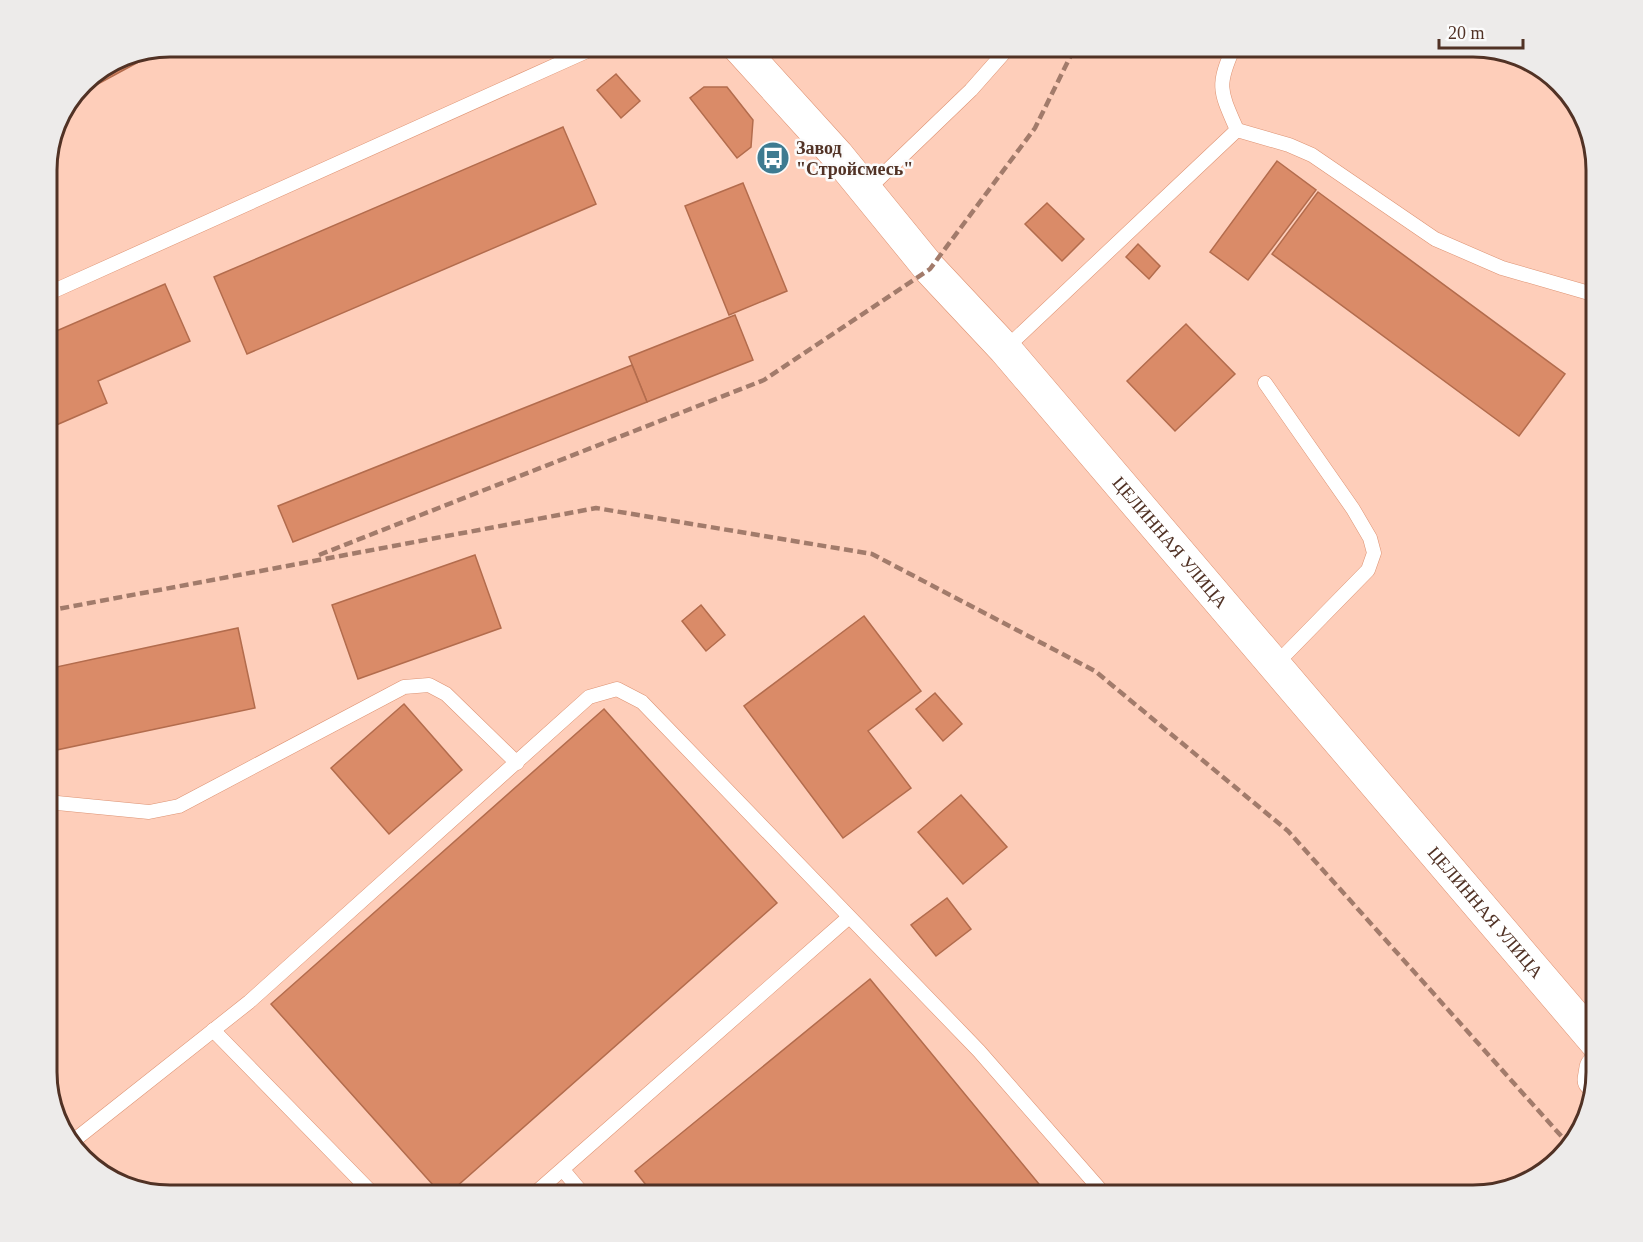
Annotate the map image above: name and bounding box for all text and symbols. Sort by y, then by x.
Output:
scale bar [1439,12,1523,50]
text: 20 m [1448,23,1485,43]
place label: Завод "Стройсмесь" [796,138,913,179]
bus stop icon: Завод "Стройсмесь" [755,140,791,176]
street label: ЦЕЛИННАЯ УЛИЦА [1108,473,1232,612]
street label: ЦЕЛИННАЯ УЛИЦА [1424,843,1547,982]

